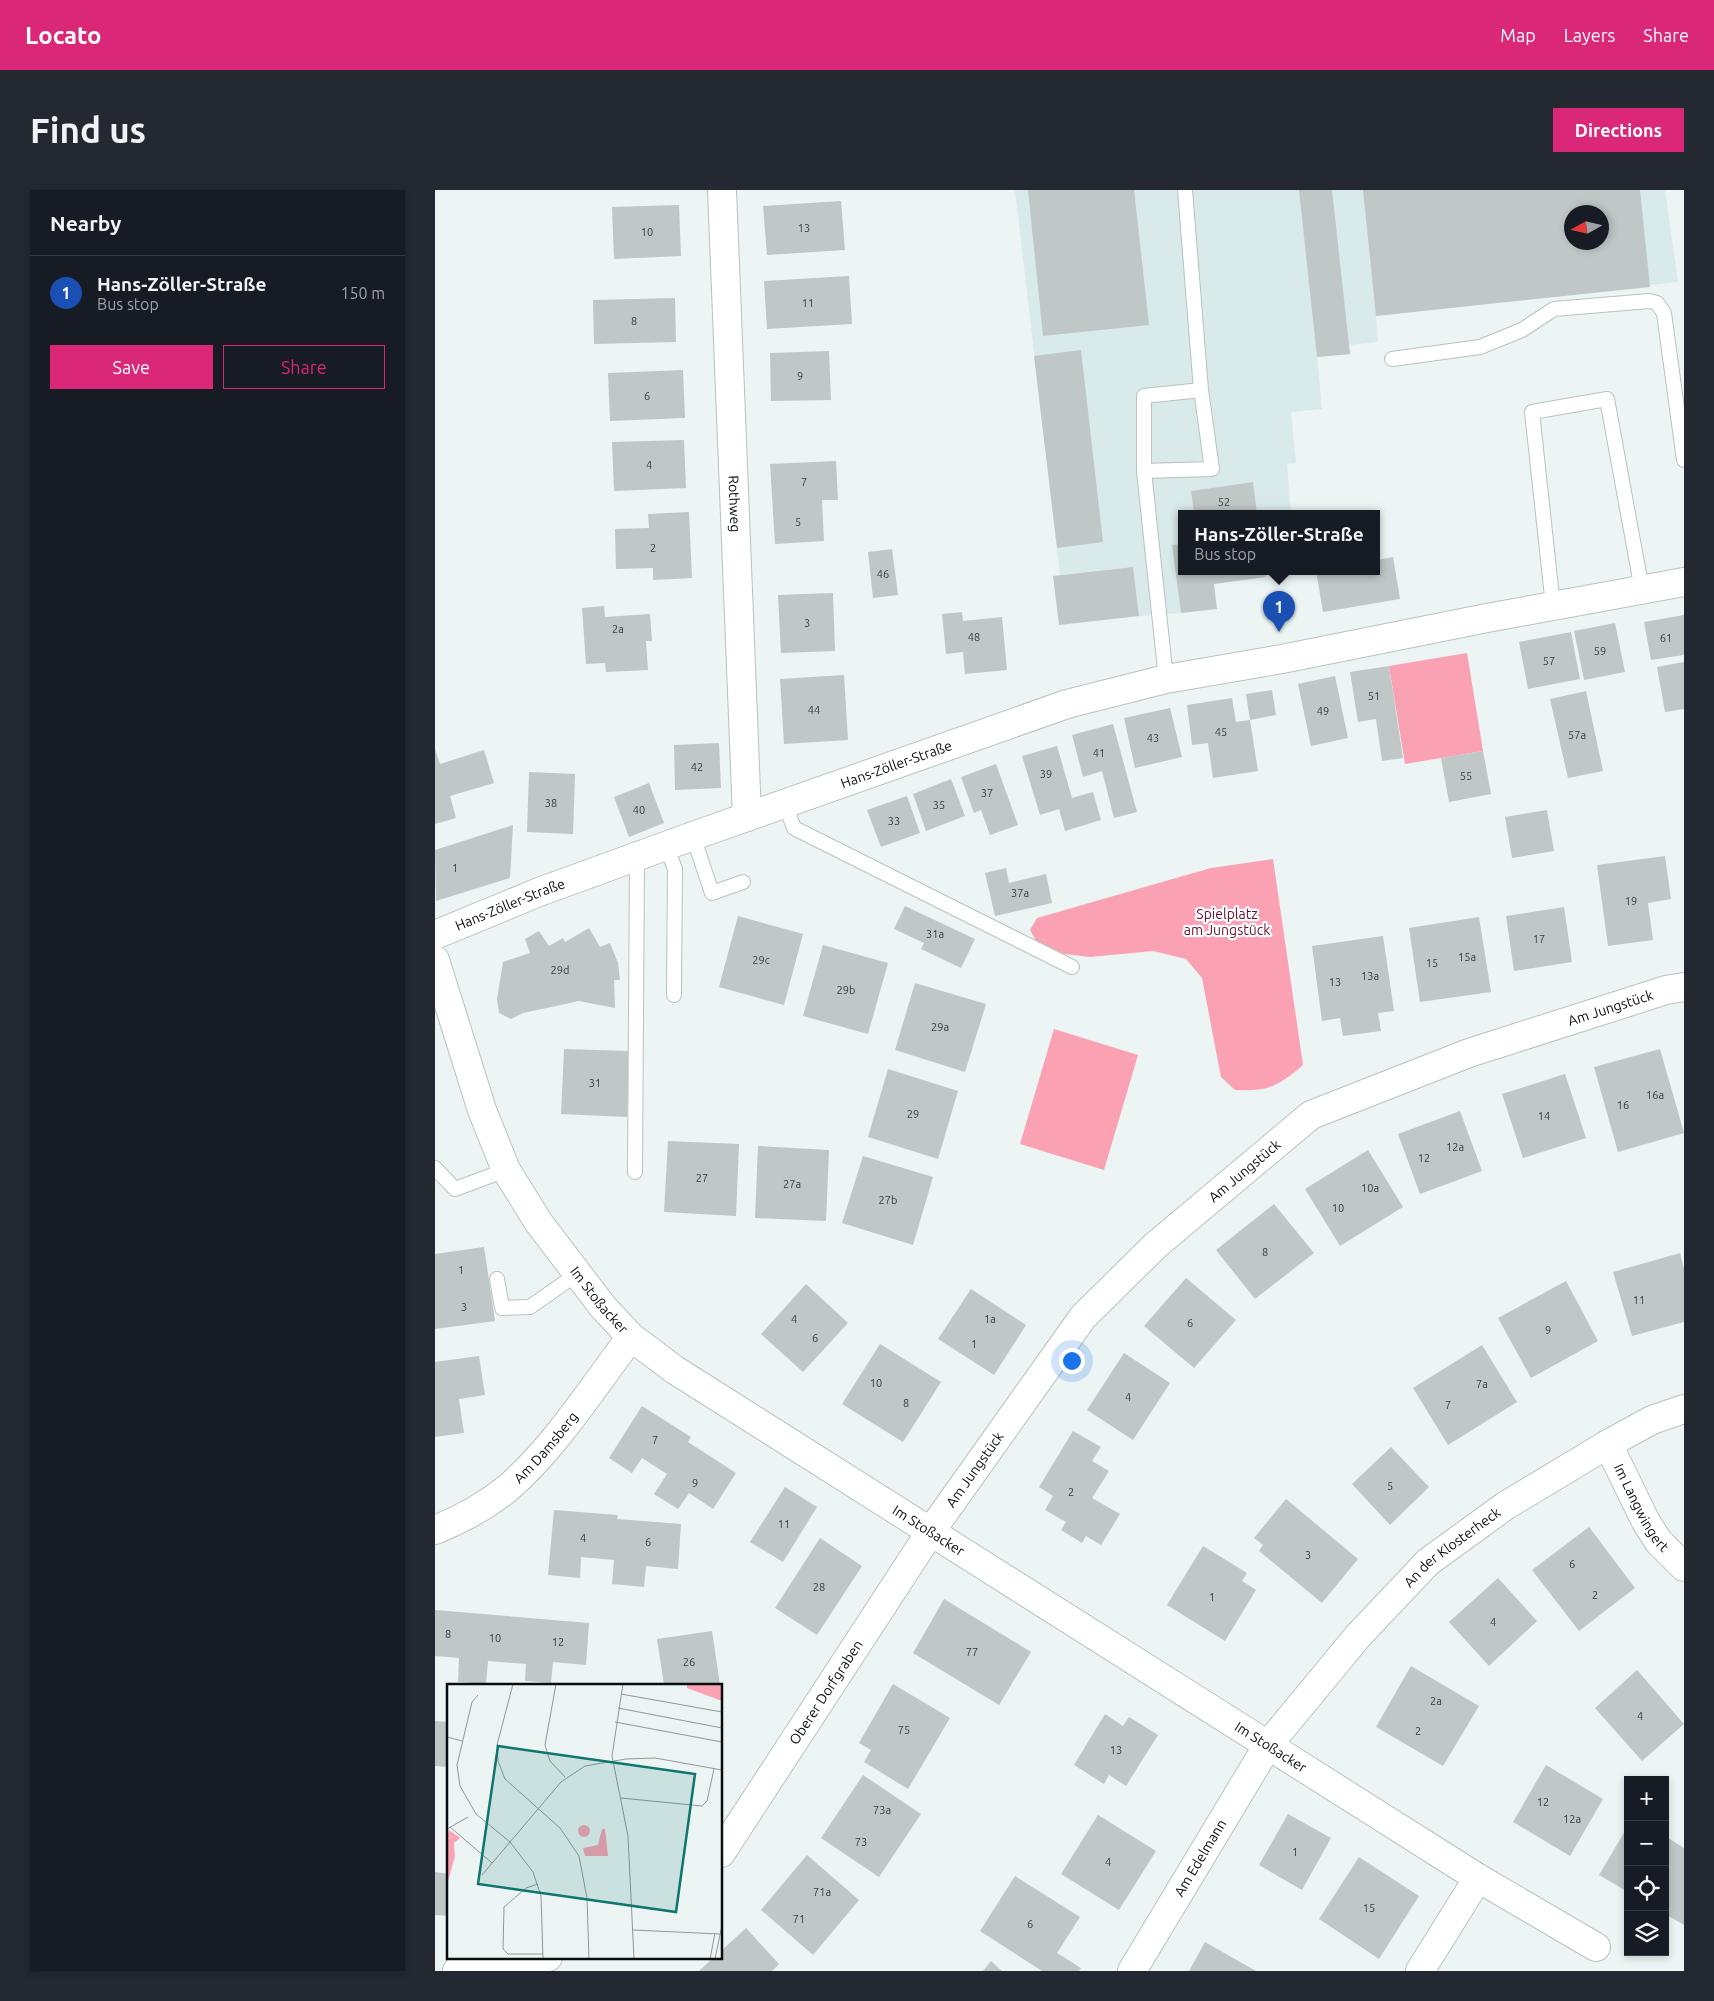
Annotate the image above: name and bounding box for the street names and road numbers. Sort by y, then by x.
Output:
street label: Rothweg [725,475,744,533]
street label: Hans-Zöller-Straße [839,737,954,791]
street label: Hans-Zöller-Straße [453,875,567,934]
street label: Am Jungstück [1566,987,1655,1029]
street label: Am Jungstück [1205,1136,1284,1205]
street label: Im Stoßacker [567,1263,632,1337]
street label: Am Damsberg [511,1409,581,1486]
street label: Am Jungstück [943,1429,1007,1510]
street label: Im Langwingert [1611,1461,1672,1555]
street label: Im Stoßacker [890,1502,968,1559]
street label: An der Klosterheck [1401,1504,1504,1590]
street label: Oberer Dorfgraben [786,1637,866,1747]
street label: Im Stoßacker [1232,1718,1310,1776]
street label: Am Edelmann [1171,1816,1229,1899]

